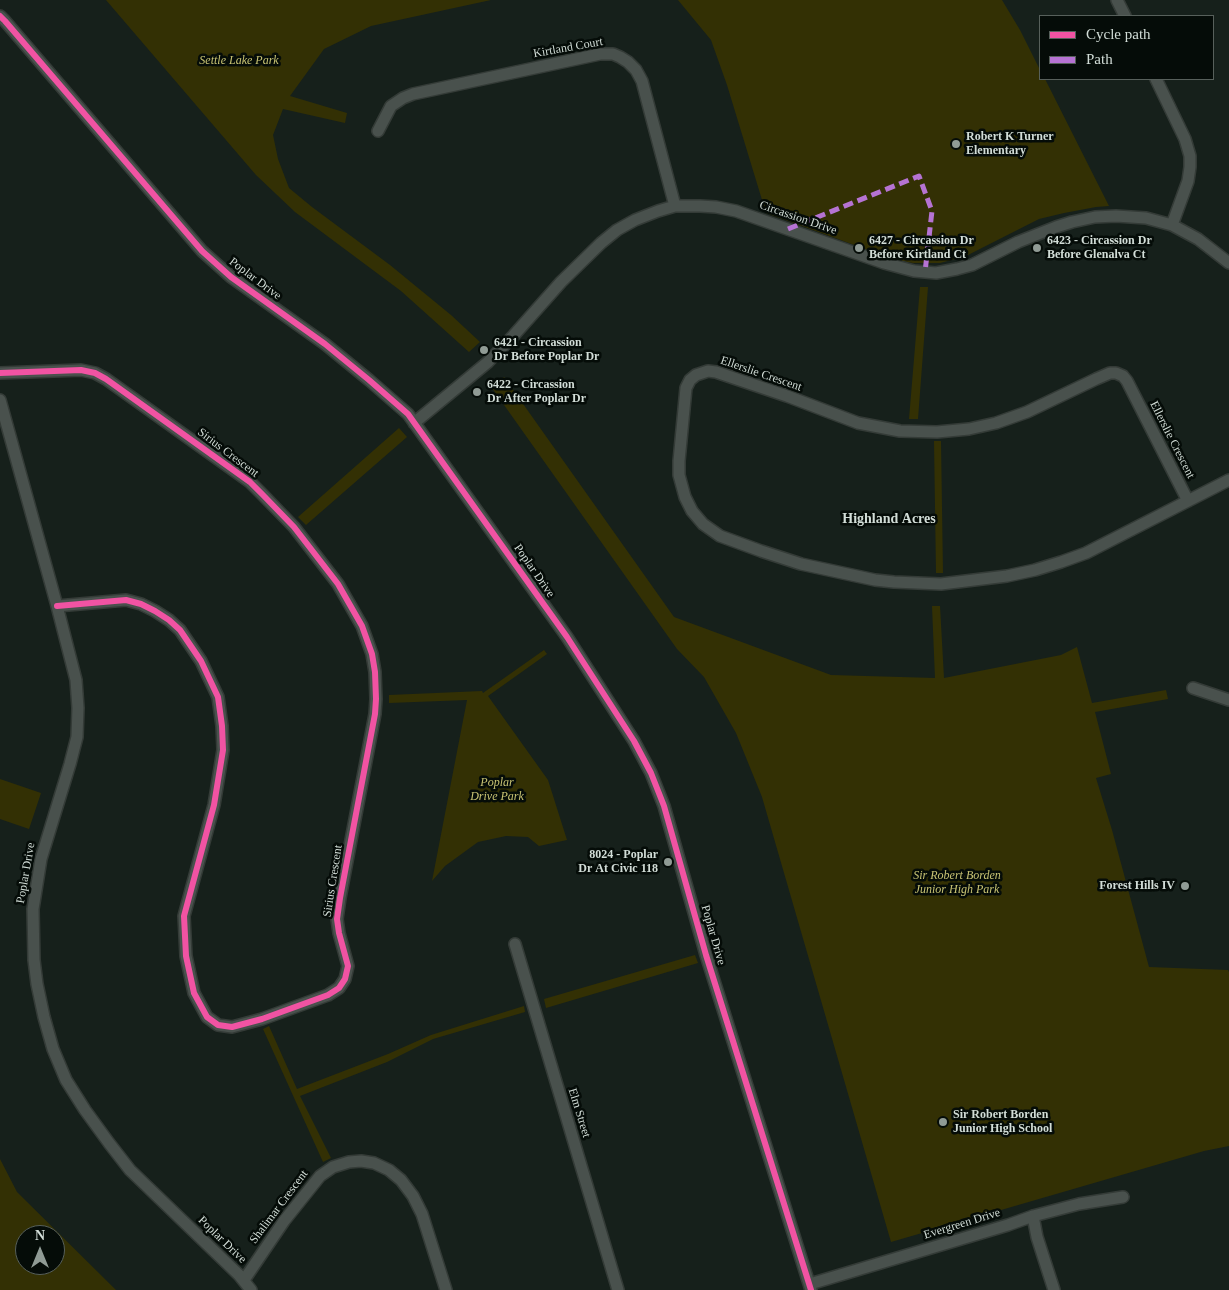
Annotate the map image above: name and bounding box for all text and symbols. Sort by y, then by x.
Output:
legend [1039,15,1214,80]
text: Cycle path [1086,26,1151,42]
street label: Kirtland Court [532,35,604,61]
text: Path [1086,51,1113,67]
park label: Settle Lake Park [199,54,279,68]
place label: Robert K Turner Elementary [966,130,1054,158]
marker: Robert K Turner Elementary [950,138,962,150]
street label: Circassion Drive [757,198,839,238]
place label: 6427 - Circassion Dr Before Kirtland Ct [869,234,974,262]
place label: 6423 - Circassion Dr Before Glenalva Ct [1047,234,1152,262]
marker: 6427 - Circassion Dr Before Kirtland Ct [853,242,865,254]
marker: 6423 - Circassion Dr Before Glenalva Ct [1031,242,1043,254]
street label: Poplar Drive [226,255,284,303]
place label: 6421 - Circassion Dr Before Poplar Dr [494,336,599,364]
marker: 6421 - Circassion Dr Before Poplar Dr [478,344,490,356]
street label: Ellerslie Crescent [718,353,804,395]
place label: 6422 - Circassion Dr After Poplar Dr [487,378,586,406]
marker: 6422 - Circassion Dr After Poplar Dr [471,386,483,398]
street label: Ellerslie Crescent [1146,399,1198,481]
street label: Sirius Crescent [195,425,261,481]
district label: Highland Acres [842,511,936,527]
street label: Poplar Drive [510,542,558,600]
park label: Poplar Drive Park [470,776,524,804]
street label: Poplar Drive [14,841,38,905]
street label: Sirius Crescent [320,844,346,918]
place label: 8024 - Poplar Dr At Civic 118 [578,848,658,876]
marker: 8024 - Poplar Dr At Civic 118 [662,856,674,868]
park label: Sir Robert Borden Junior High Park [913,869,1001,897]
place label: Forest Hills IV [1099,879,1175,893]
marker: Forest Hills IV [1179,880,1191,892]
street label: Poplar Drive [698,903,728,967]
street label: Elm Street [565,1087,593,1139]
place label: Sir Robert Borden Junior High School [953,1108,1052,1136]
marker: Sir Robert Borden Junior High School [937,1116,949,1128]
street label: Shalimar Crescent [247,1167,311,1247]
street label: Evergreen Drive [922,1206,1002,1242]
street label: Poplar Drive [195,1213,249,1267]
north arrow [15,1225,65,1275]
text: N [35,1228,45,1243]

